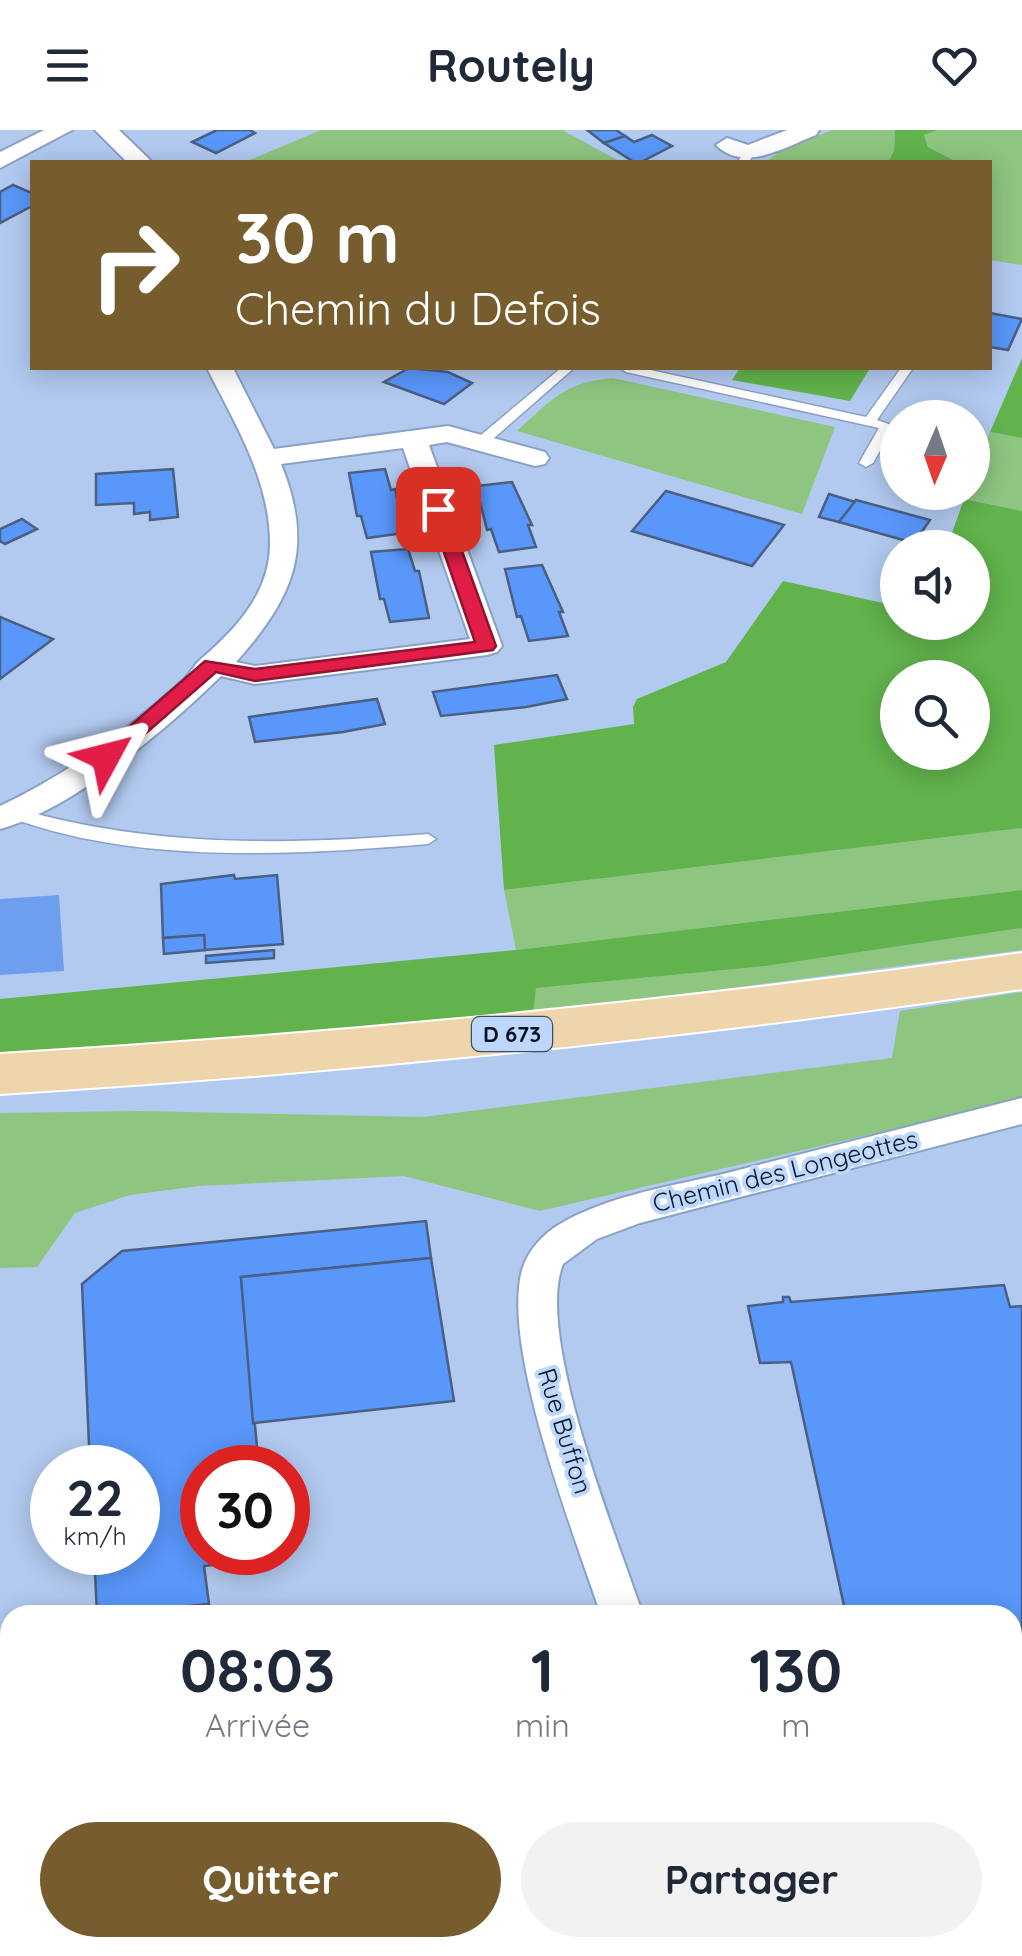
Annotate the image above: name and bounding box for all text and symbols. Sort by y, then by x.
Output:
text: Routely [427,37,595,93]
icon: menu [40,38,95,93]
icon: heart [927,38,982,93]
text: 30 m [235,193,400,281]
icon: right [70,200,200,330]
text: Chemin du Defois [235,280,601,336]
north arrow [880,400,990,510]
map controls [880,400,990,770]
pin [396,467,481,552]
icon: arrive [411,482,466,537]
button: sound [880,530,990,640]
button: search [880,660,990,770]
position arrow [54,705,158,809]
road number: D 673 [472,1017,552,1051]
street label: Chemin des Longeottes [649,1123,920,1218]
street label: Rue Buffon [532,1364,599,1497]
speed limit sign: 30 [180,1445,310,1575]
text: 22 [67,1466,123,1529]
text: km/h [63,1520,127,1551]
text: 08:03 [180,1632,335,1707]
text: 1 [531,1632,554,1707]
text: 130 [750,1632,842,1707]
text: Arrivée [205,1705,310,1745]
text: min [515,1705,570,1745]
text: m [781,1705,810,1745]
button: Quitter [40,1822,501,1937]
button: Partager [521,1822,982,1937]

